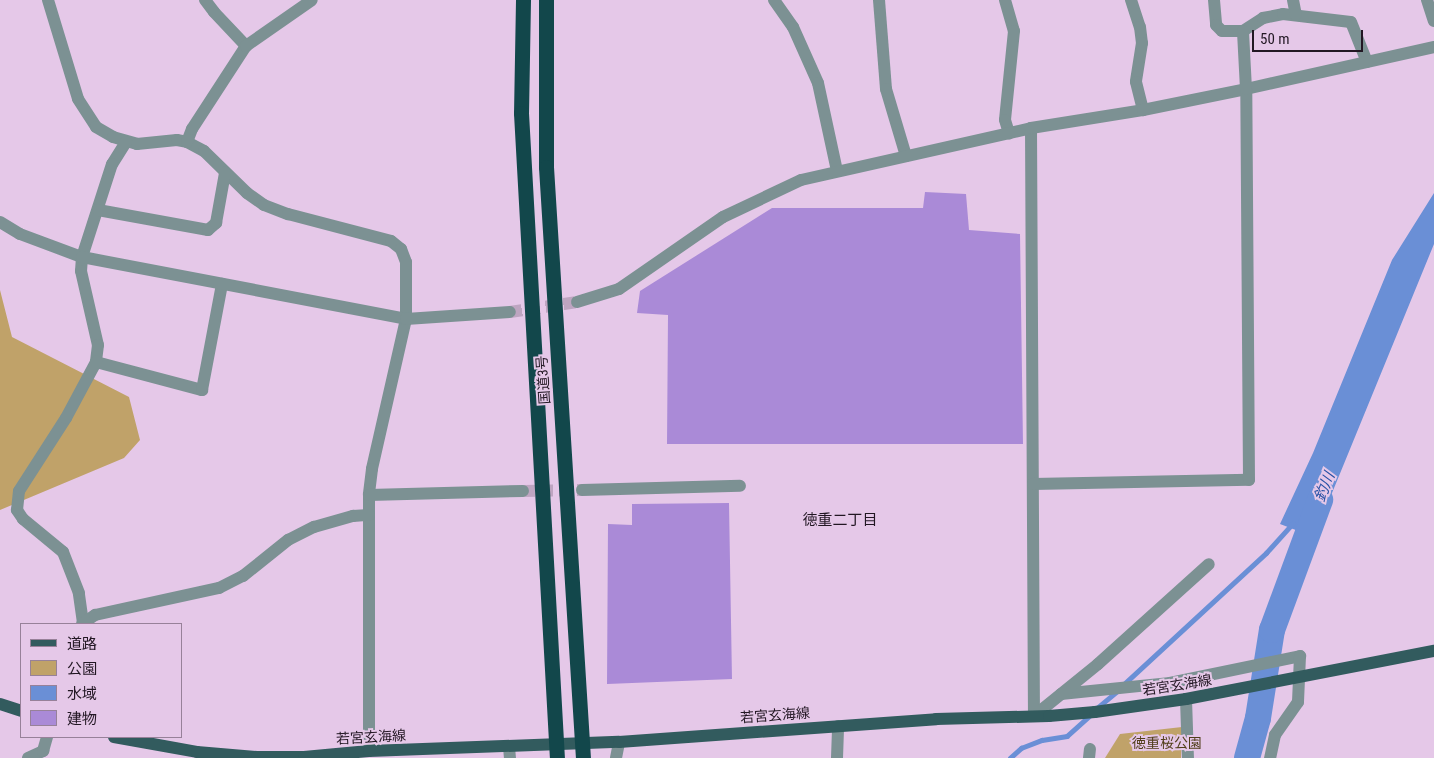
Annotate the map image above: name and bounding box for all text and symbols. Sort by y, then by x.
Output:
scale bar [1254,20,1365,52]
text: 50 m [1260,30,1290,48]
street label: 国道3号 [533,355,553,405]
water label: 釣川 [1311,470,1339,504]
district label: 徳重二丁目 [803,512,877,530]
legend [20,623,182,738]
text: 道路 [67,635,97,653]
text: 公園 [67,660,97,678]
street label: 若宮玄海線 [1141,671,1213,699]
text: 水域 [67,685,97,703]
street label: 若宮玄海線 [739,704,811,726]
text: 建物 [67,710,97,728]
street label: 若宮玄海線 [336,727,406,747]
park label: 徳重桜公園 [1132,735,1202,751]

